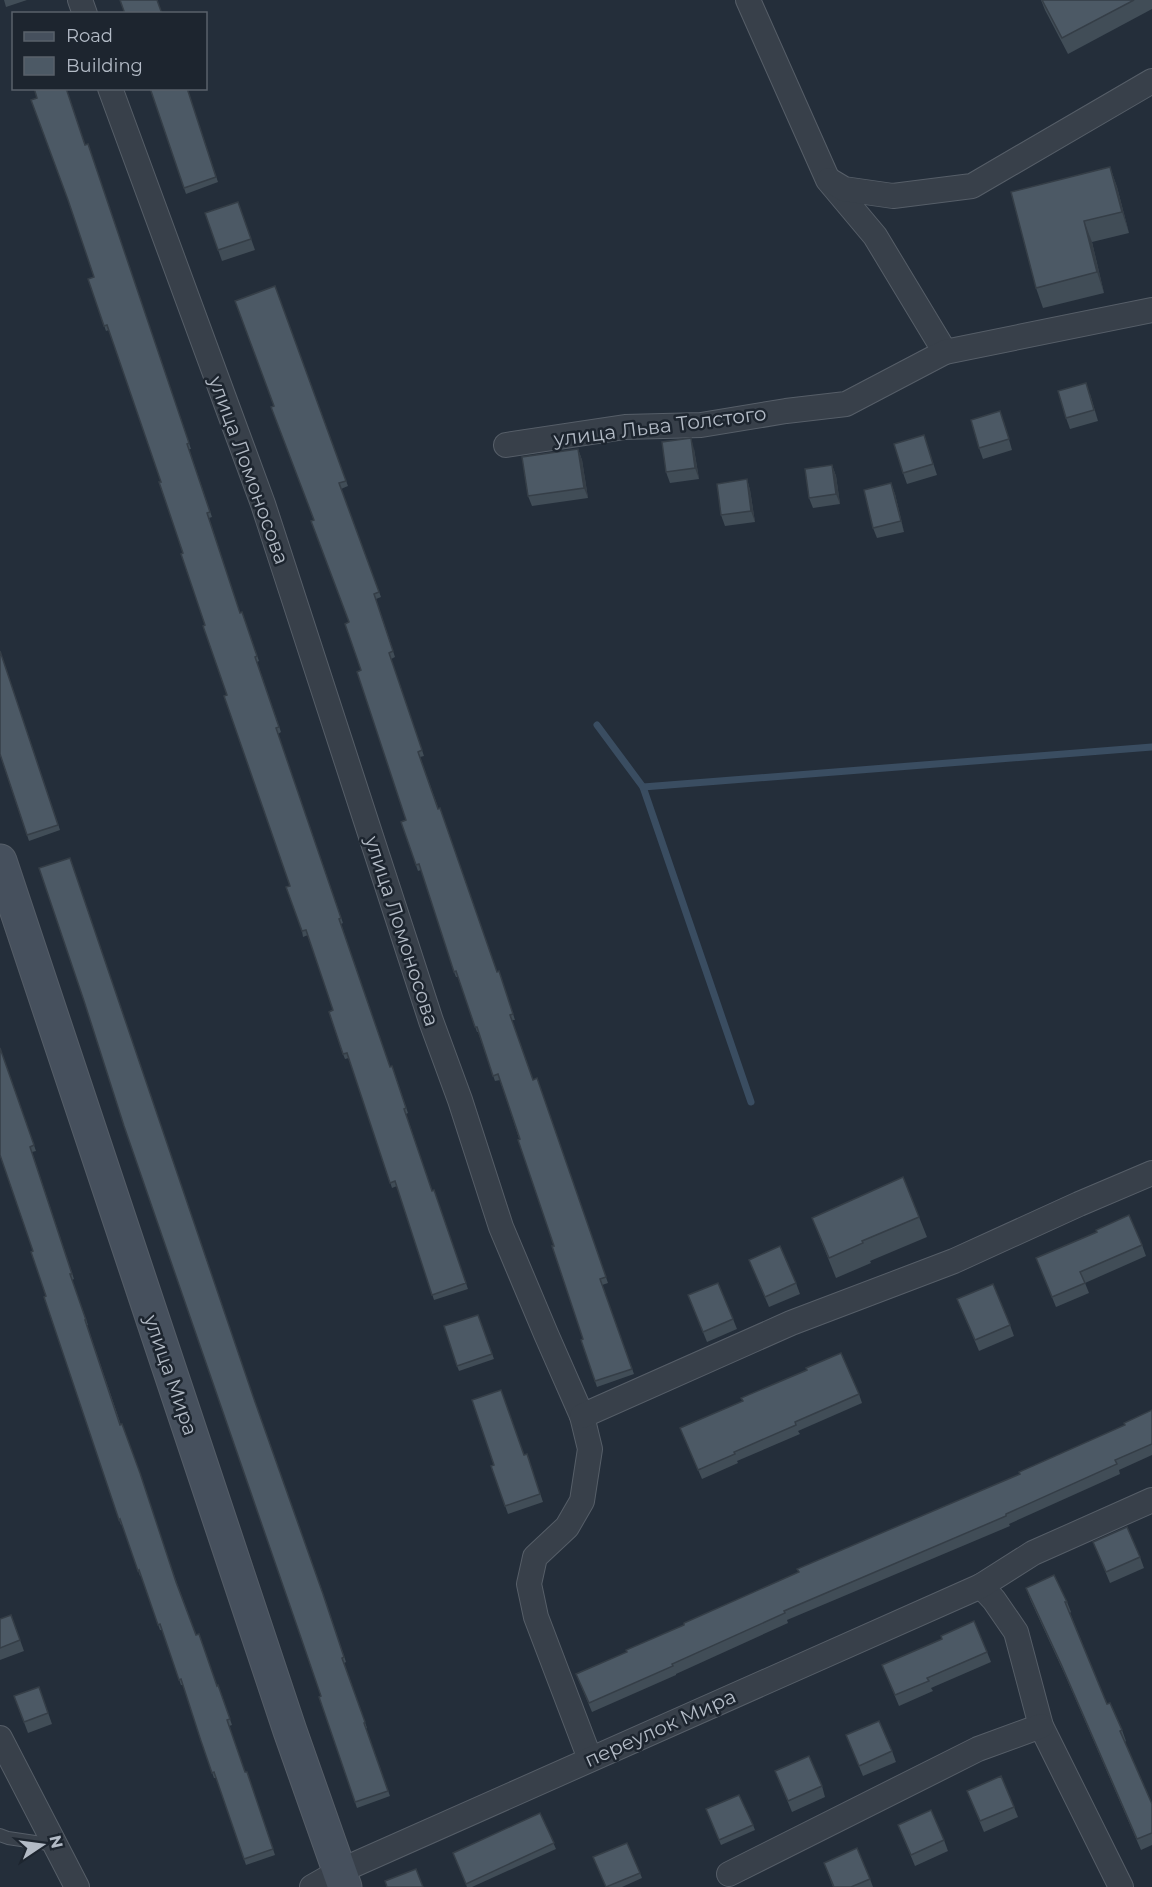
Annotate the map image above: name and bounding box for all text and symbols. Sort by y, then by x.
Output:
legend [12,12,207,90]
text: Road [66,25,113,47]
text: Building [66,55,143,77]
street label: улица Ломоносова [203,372,294,567]
street label: улица Льва Толстого [551,401,768,451]
street label: улица Ломоносова [360,832,444,1029]
street label: улица Мира [139,1311,203,1438]
street label: переулок Мира [581,1684,739,1772]
north arrow [12,1815,72,1875]
text: N [45,1833,67,1850]

